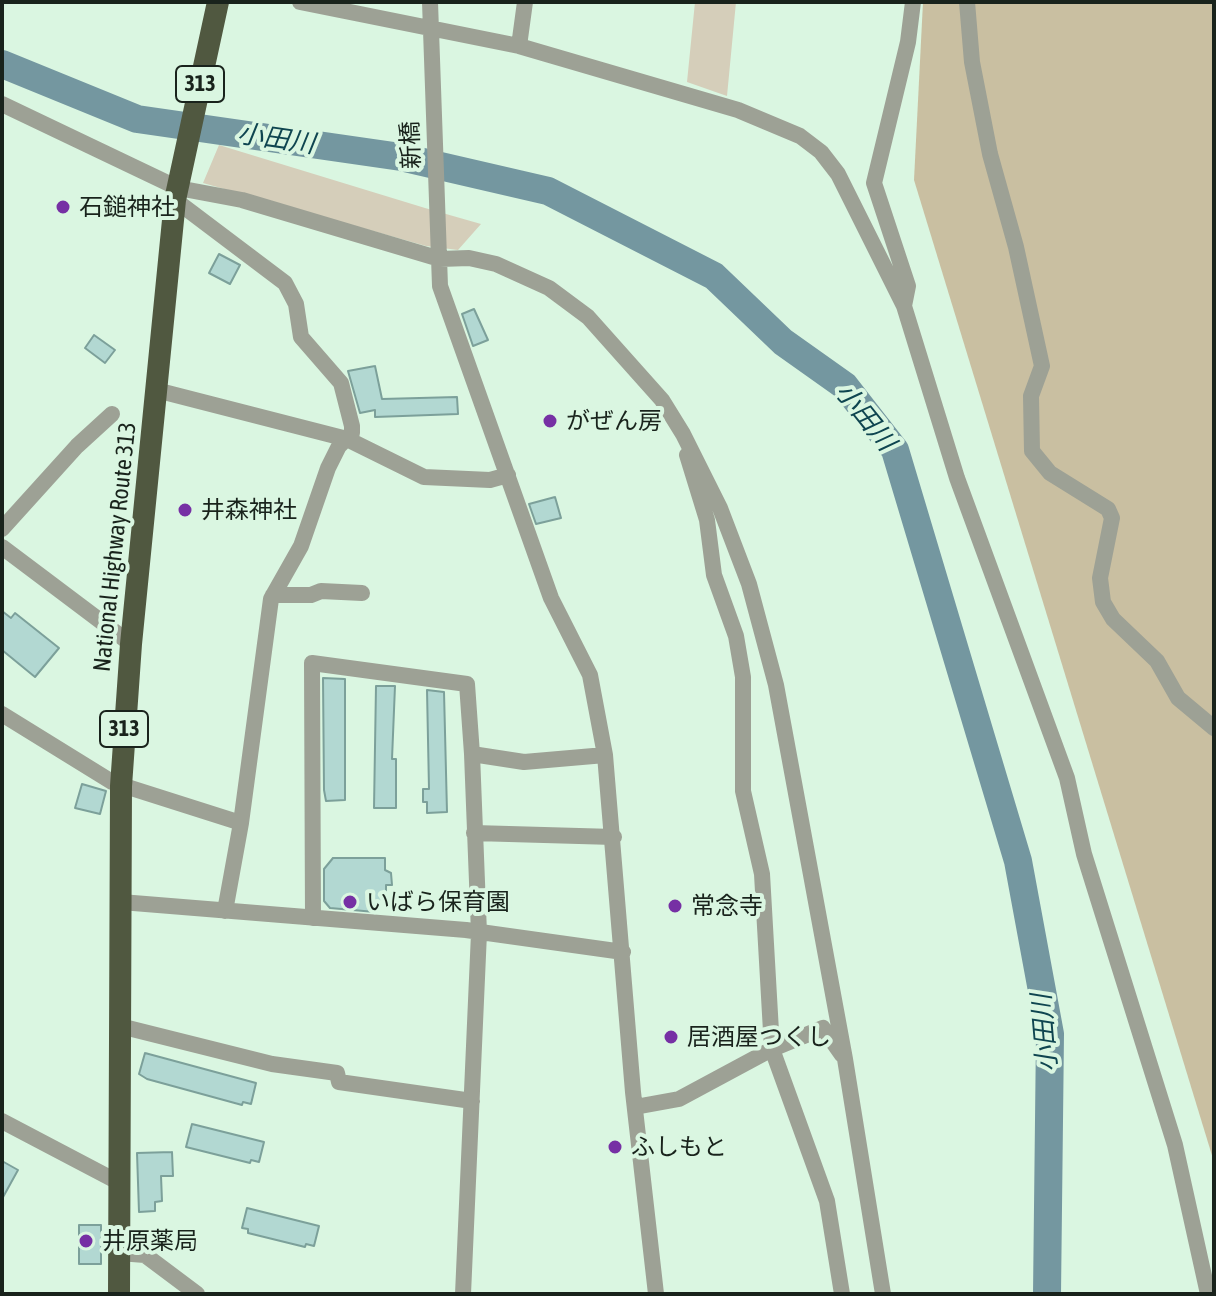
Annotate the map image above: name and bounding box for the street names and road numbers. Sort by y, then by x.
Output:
road number: 313 [176,66,224,102]
street label: 新橋 [396,121,426,169]
street label: National Highway Route 313 [88,421,142,673]
road number: 313 [100,711,148,747]

